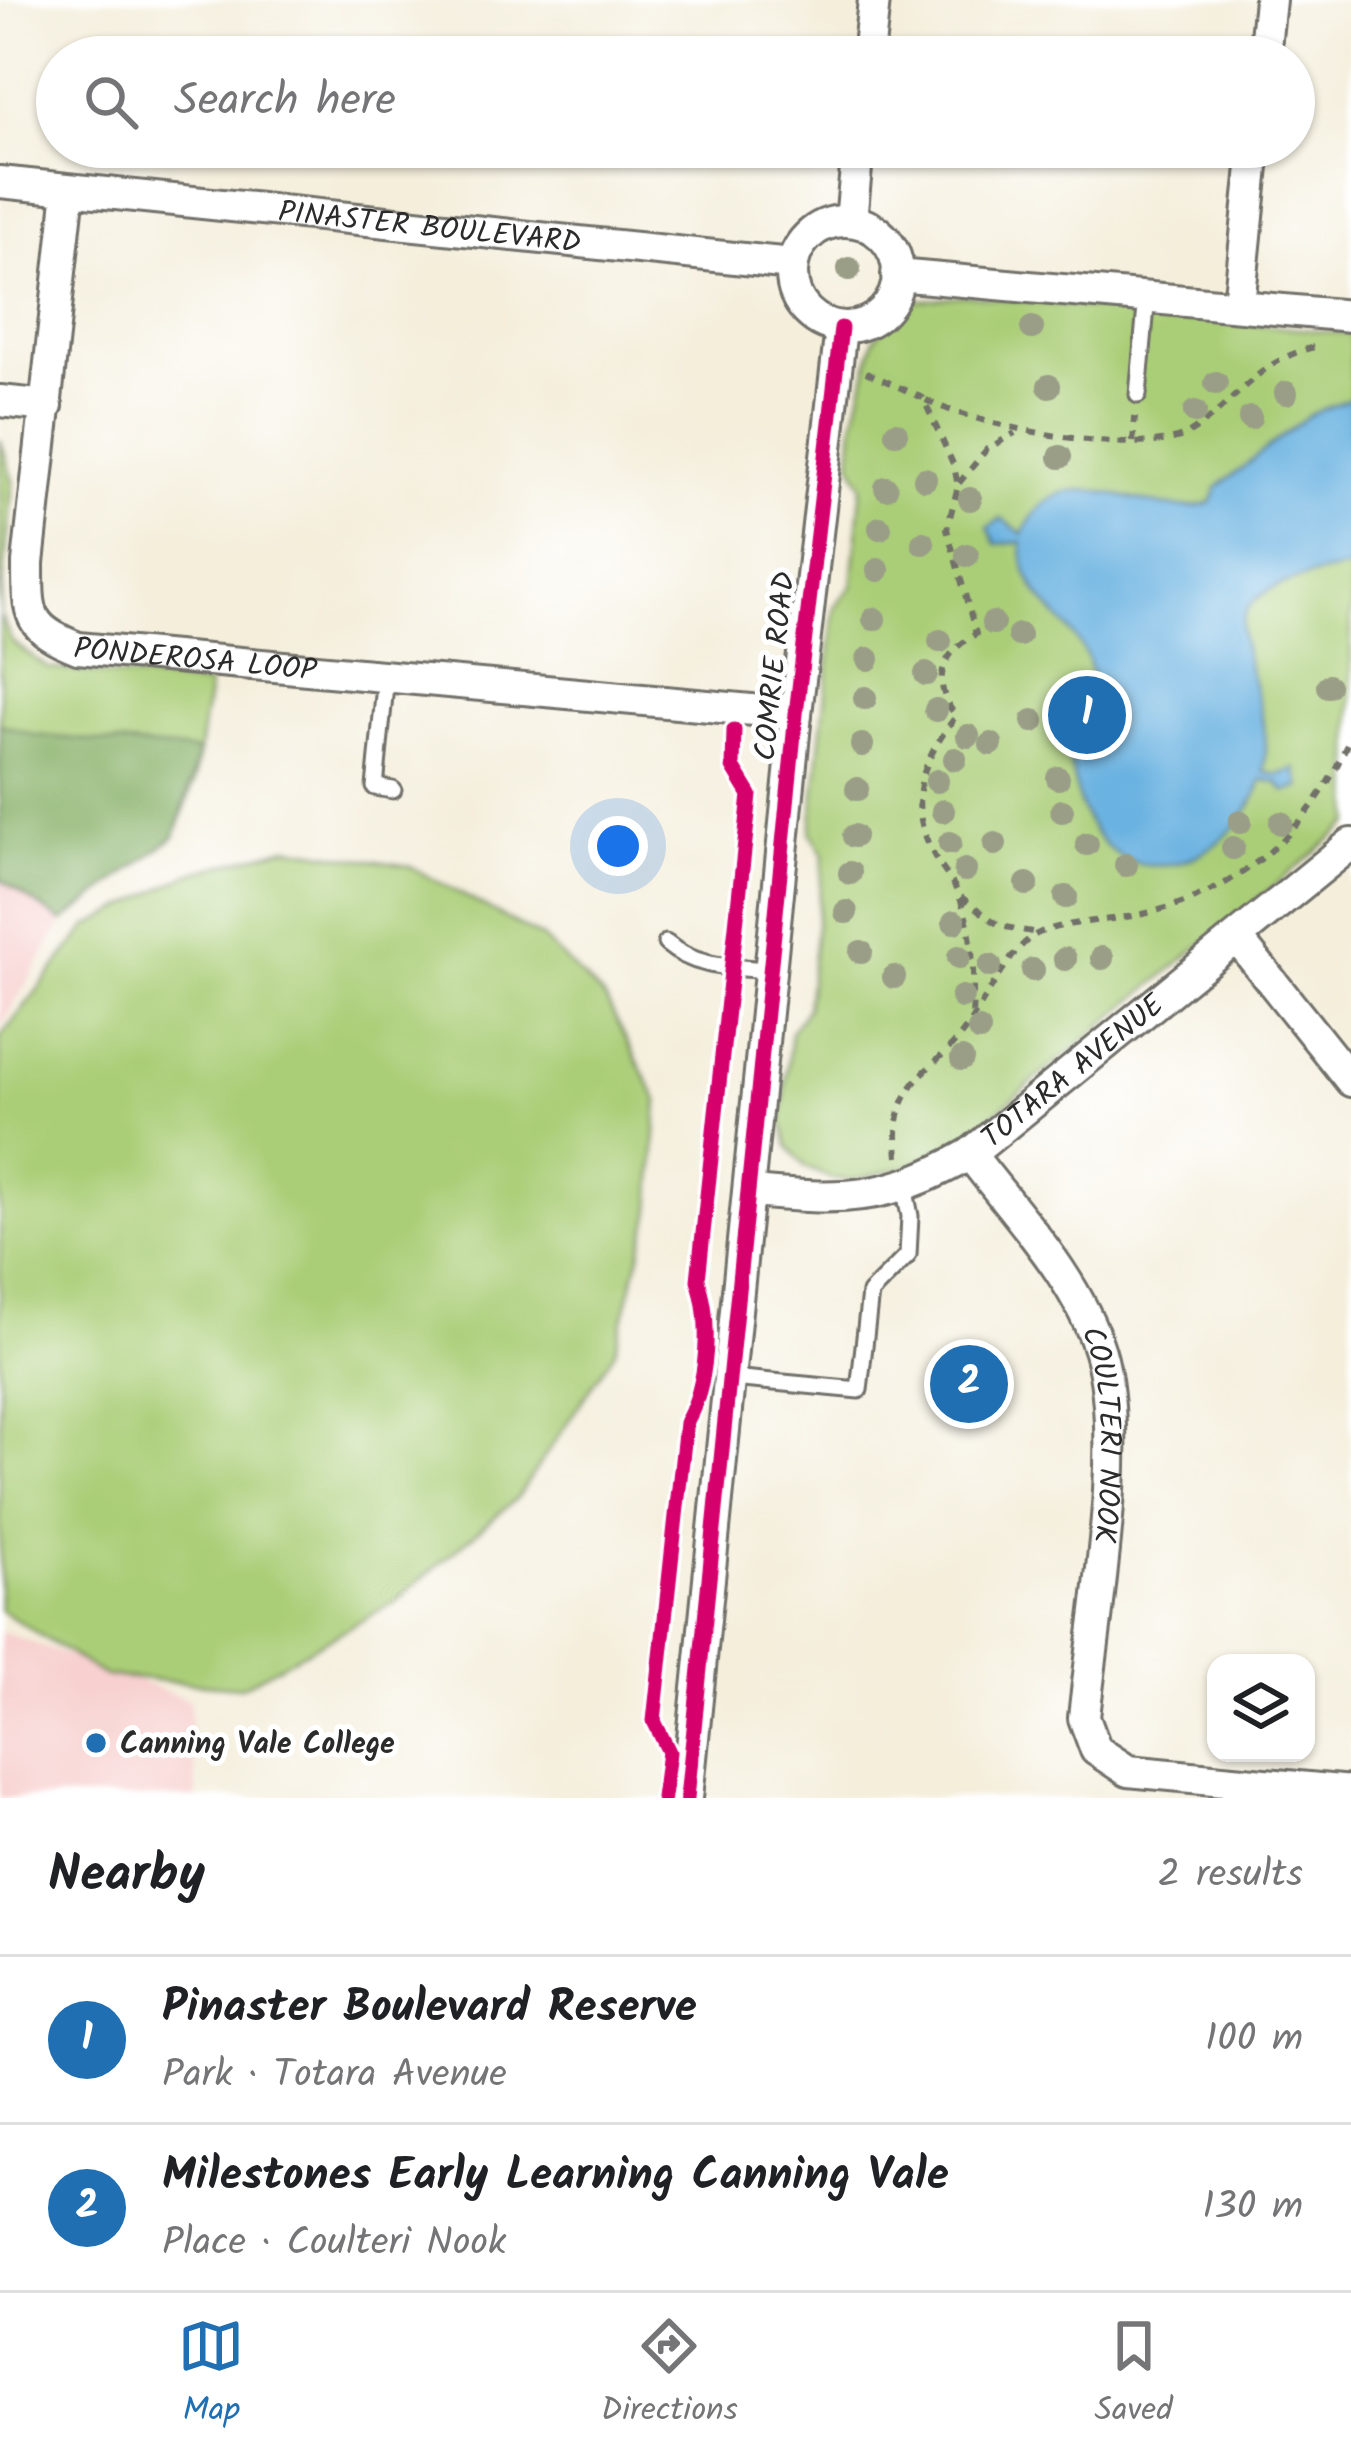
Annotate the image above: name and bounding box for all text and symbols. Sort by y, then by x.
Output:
search box [36,36,1315,168]
text: Search here [174,66,396,138]
icon: search [78,69,144,135]
street label: PINASTER BOULEVARD [276,189,583,268]
street label: COMRIE ROAD [742,569,810,763]
street label: PONDEROSA LOOP [72,626,319,696]
pin: 1 [1048,670,1126,760]
your location [588,816,648,876]
street label: TOTARA AVENUE [971,982,1177,1162]
street label: COULTERI NOOK [1067,1319,1132,1545]
pin: 2 [930,1339,1008,1429]
map controls [1207,1654,1315,1762]
button: layers [1207,1654,1315,1762]
place label: Canning Vale College [120,1721,395,1769]
marker: Canning Vale College [83,1730,109,1756]
text: Nearby [48,1836,205,1917]
text: 2 results [1158,1845,1303,1907]
text: Pinaster Boulevard Reserve [162,1973,697,2045]
text: 1 [81,2009,93,2071]
text: 100 m [1205,2009,1303,2071]
text: Park · Totara Avenue [162,2045,507,2107]
text: Milestones Early Learning Canning Vale [162,2141,949,2213]
text: 2 [76,2177,98,2239]
text: 130 m [1202,2177,1303,2239]
text: Place · Coulteri Nook [162,2213,506,2275]
tab: Map [178,2313,244,2438]
tab: Directions [601,2313,738,2438]
tab: Saved [1094,2313,1173,2438]

